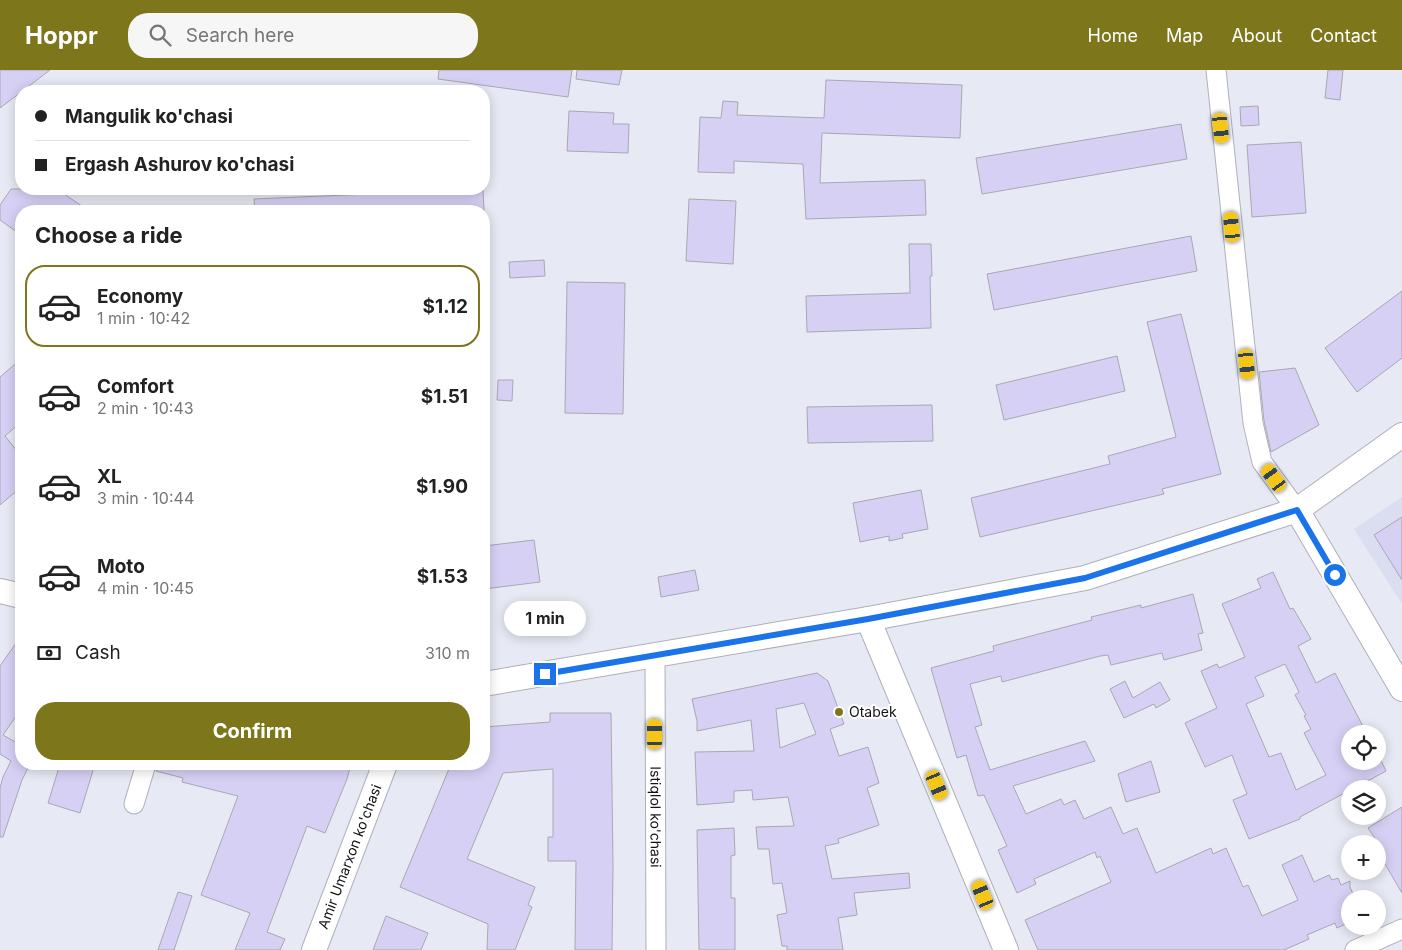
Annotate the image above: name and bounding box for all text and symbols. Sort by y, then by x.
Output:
search box [128,13,478,58]
text: Hoppr [25,21,98,50]
icon: search [146,21,174,49]
text: Search here [186,24,294,47]
text: Home [1088,25,1138,46]
text: Map [1166,25,1203,46]
text: About [1231,25,1282,46]
text: Contact [1310,25,1377,46]
text: Mangulik ko'chasi [65,105,233,128]
car [1211,112,1230,144]
text: Ergash Ashurov ko'chasi [65,153,294,176]
car [1222,211,1241,243]
text: Choose a ride [35,222,183,248]
icon: car [37,284,82,329]
text: Economy [97,285,183,308]
text: $1.12 [423,295,468,318]
text: 1 min · 10:42 [97,308,190,328]
car [1237,348,1256,380]
icon: car [37,374,82,419]
text: Comfort [97,375,174,398]
text: $1.51 [421,385,468,408]
text: 2 min · 10:43 [97,398,194,418]
car [1259,461,1288,495]
icon: car [37,464,82,509]
text: XL [97,465,122,488]
text: $1.90 [416,475,468,498]
text: 3 min · 10:44 [97,488,194,508]
icon: car [37,554,82,599]
text: Moto [97,555,145,578]
route start [1324,564,1346,586]
text: $1.53 [417,565,468,588]
text: 4 min · 10:45 [97,578,194,598]
callout: 1 min [504,602,586,636]
text: 1 min [525,608,565,628]
icon: cash [35,639,63,667]
text: Cash [75,641,121,664]
text: 310 m [425,643,470,663]
route end [534,663,556,685]
button: Confirm [35,702,470,760]
place label: Otabek [849,703,897,720]
marker: Otabek [833,706,845,718]
car [647,719,662,749]
map controls [1341,725,1386,935]
button: locate [1341,725,1386,770]
street label: Istiqlol ko'chasi [647,766,665,868]
car [924,768,949,802]
button: layers [1341,780,1386,825]
street label: Amir Umarxon ko'chasi [314,782,384,931]
button: + [1341,835,1386,880]
car [970,878,995,912]
button: − [1341,890,1386,935]

